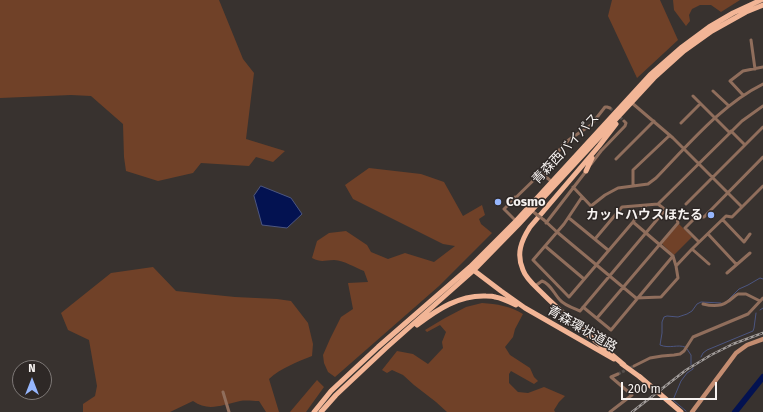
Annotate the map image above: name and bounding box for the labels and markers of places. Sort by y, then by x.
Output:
place label: Cosmo [506,194,546,210]
marker: Cosmo [493,197,503,207]
place label: カットハウスほたる [586,207,703,223]
marker: カットハウスほたる [706,210,716,220]

